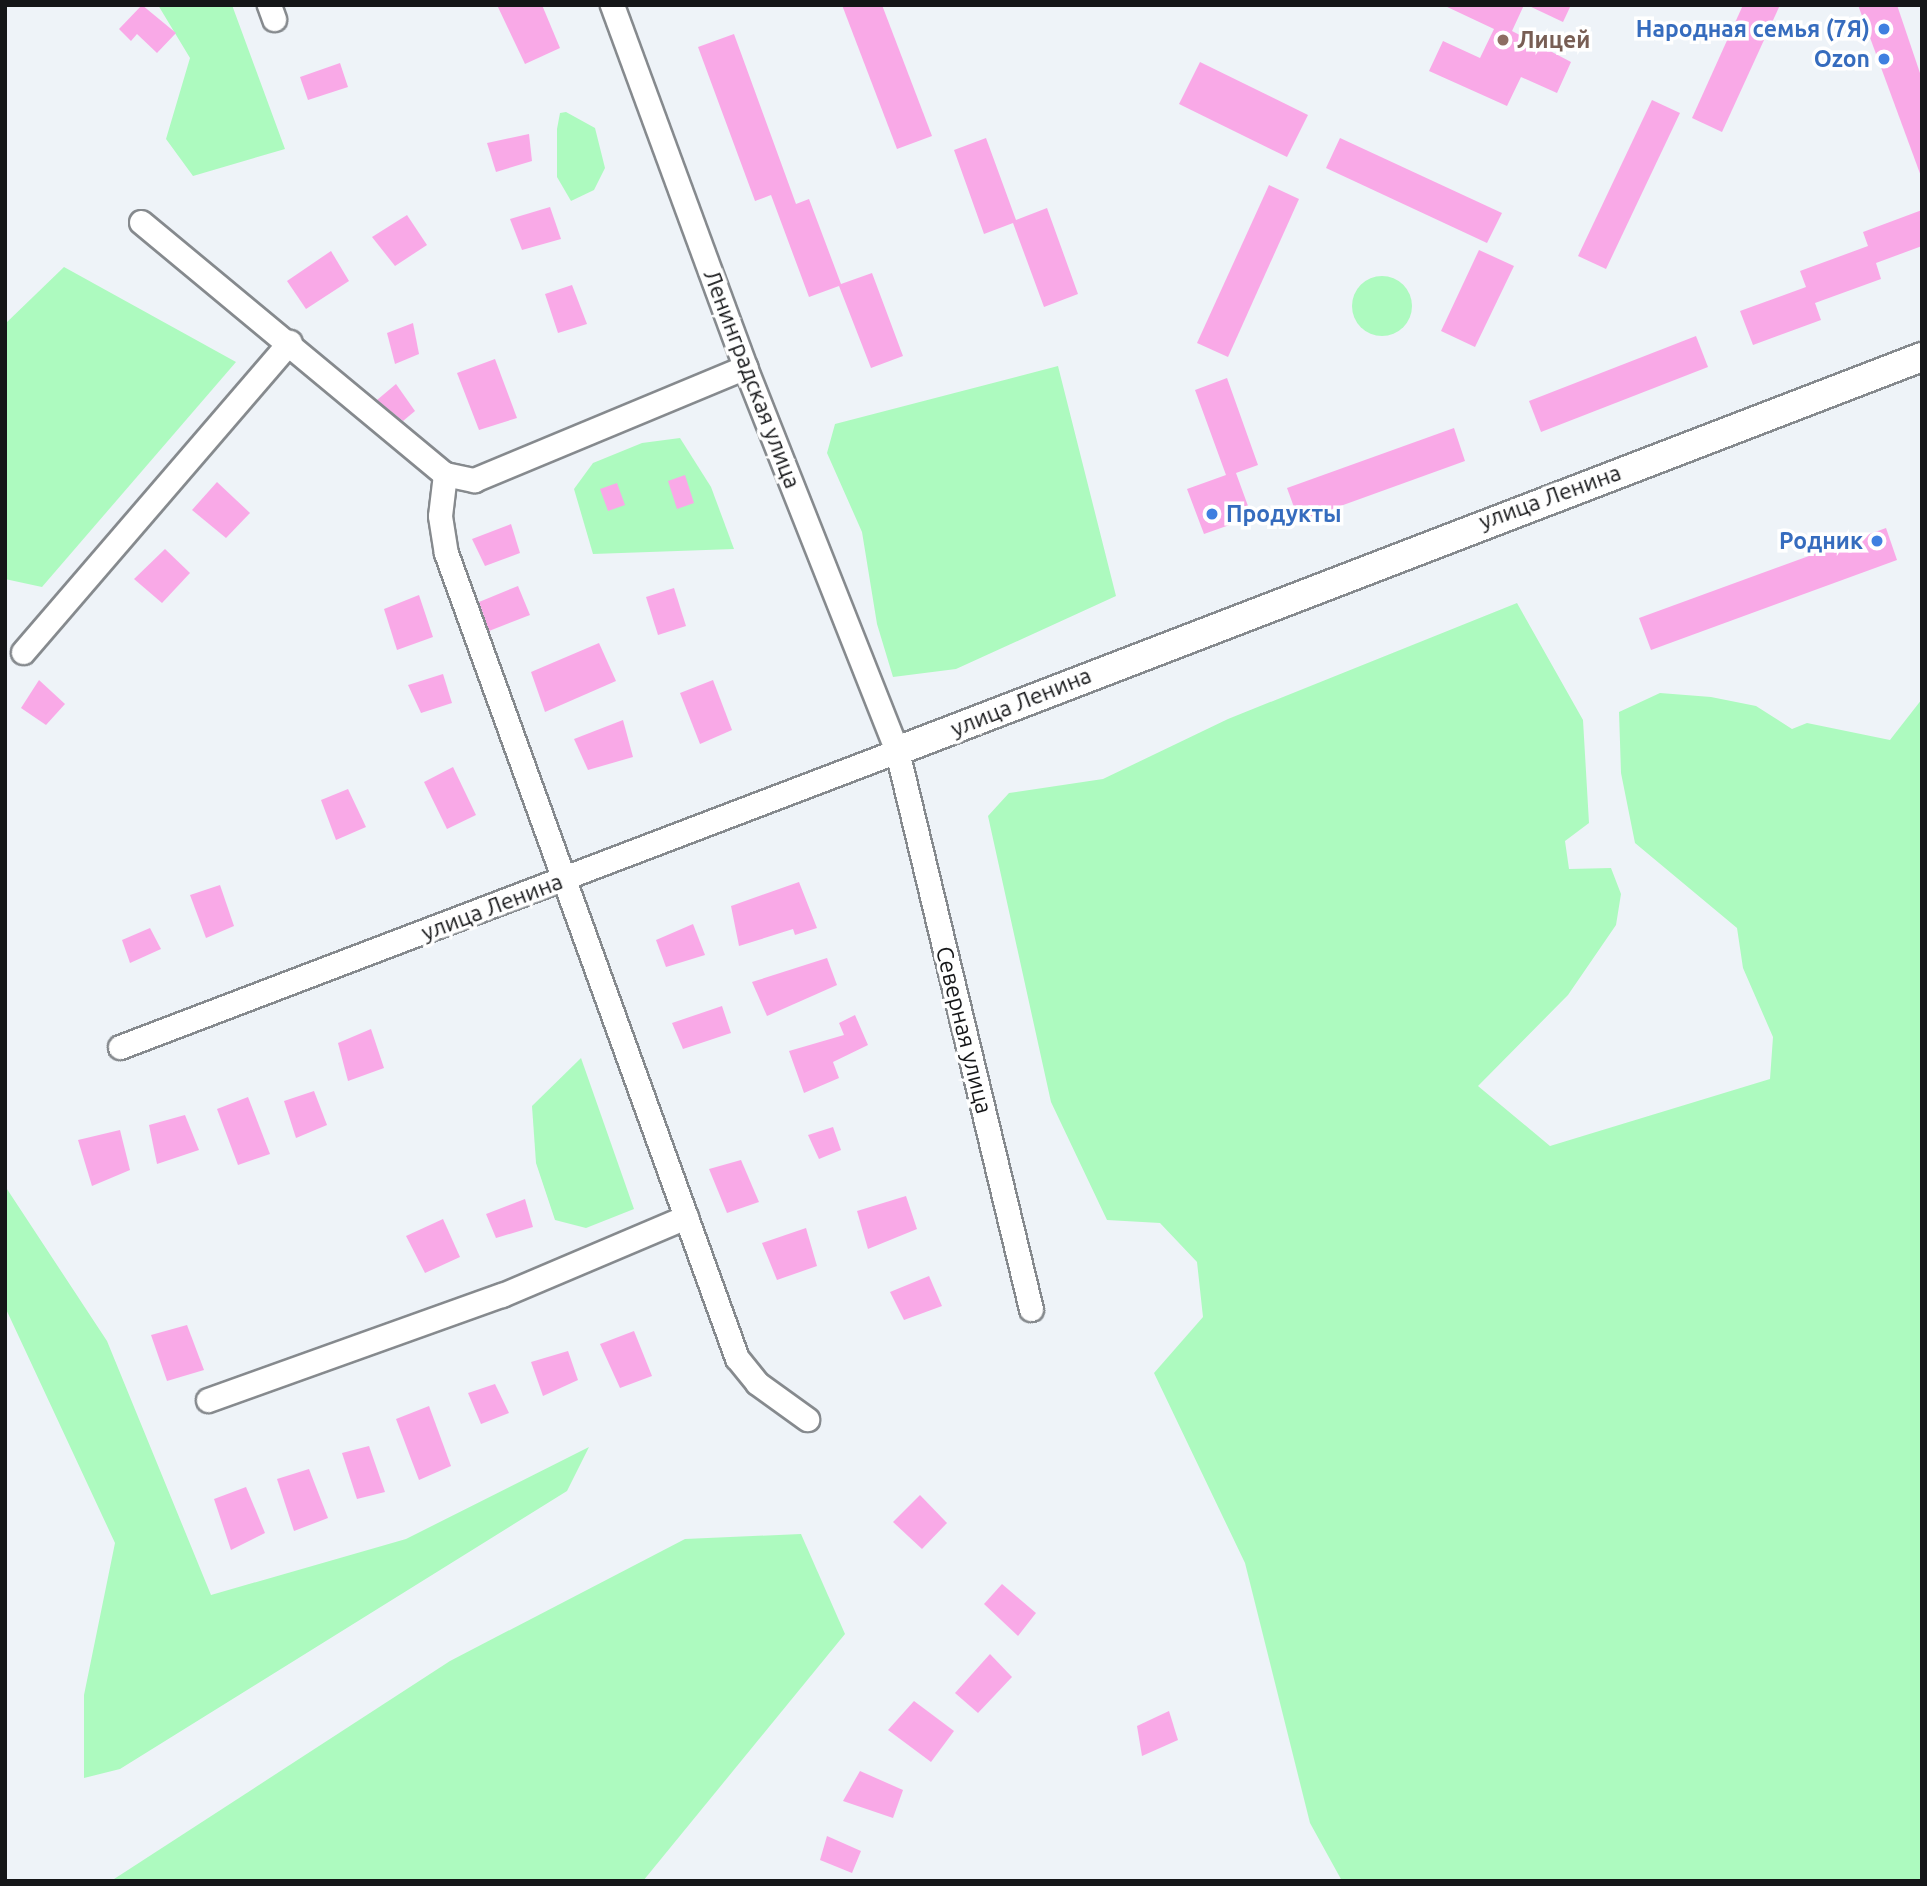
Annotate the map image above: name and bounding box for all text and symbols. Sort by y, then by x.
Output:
place label: Народная семья (7Я) [1636,15,1870,43]
marker: Народная семья (7Я) [1876,21,1892,37]
place label: Лицей [1517,26,1590,54]
marker: Лицей [1495,32,1511,48]
place label: Ozon [1814,45,1870,73]
marker: Ozon [1876,51,1892,67]
street label: Ленинградская улица [698,266,806,492]
street label: улица Ленина [1475,459,1625,535]
place label: Продукты [1226,500,1341,528]
marker: Продукты [1204,506,1220,522]
place label: Родник [1779,527,1863,555]
marker: Родник [1869,533,1885,549]
street label: улица Ленина [947,661,1095,743]
street label: улица Ленина [417,867,567,947]
street label: Северная улица [930,943,998,1117]

